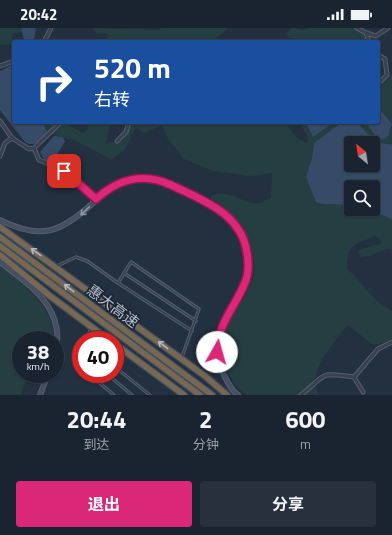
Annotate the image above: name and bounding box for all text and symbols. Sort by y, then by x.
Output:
text: 20:42 [20,3,57,26]
text: 520 m [94,46,171,89]
icon: right [28,56,80,108]
text: 右转 [94,86,130,113]
north arrow [344,136,380,172]
map controls [344,136,380,216]
pin [47,154,81,188]
icon: arrive [53,160,75,182]
button: search [344,180,380,216]
one-way arrow [80,206,90,215]
one-way arrow [31,247,42,256]
street label: 惠大高速 [82,279,144,333]
one-way arrow [63,284,74,292]
speed limit sign: 40 [72,331,124,383]
position arrow [196,331,238,373]
text: 38 [27,336,49,367]
one-way arrow [158,341,169,350]
text: km/h [27,359,49,374]
text: 20:44 [66,401,126,437]
text: 2 [199,401,213,437]
text: 600 [285,401,326,437]
text: 到达 [83,434,109,454]
text: 分钟 [193,434,219,454]
text: m [300,434,311,454]
button: 退出 [16,481,192,527]
button: 分享 [200,481,376,527]

